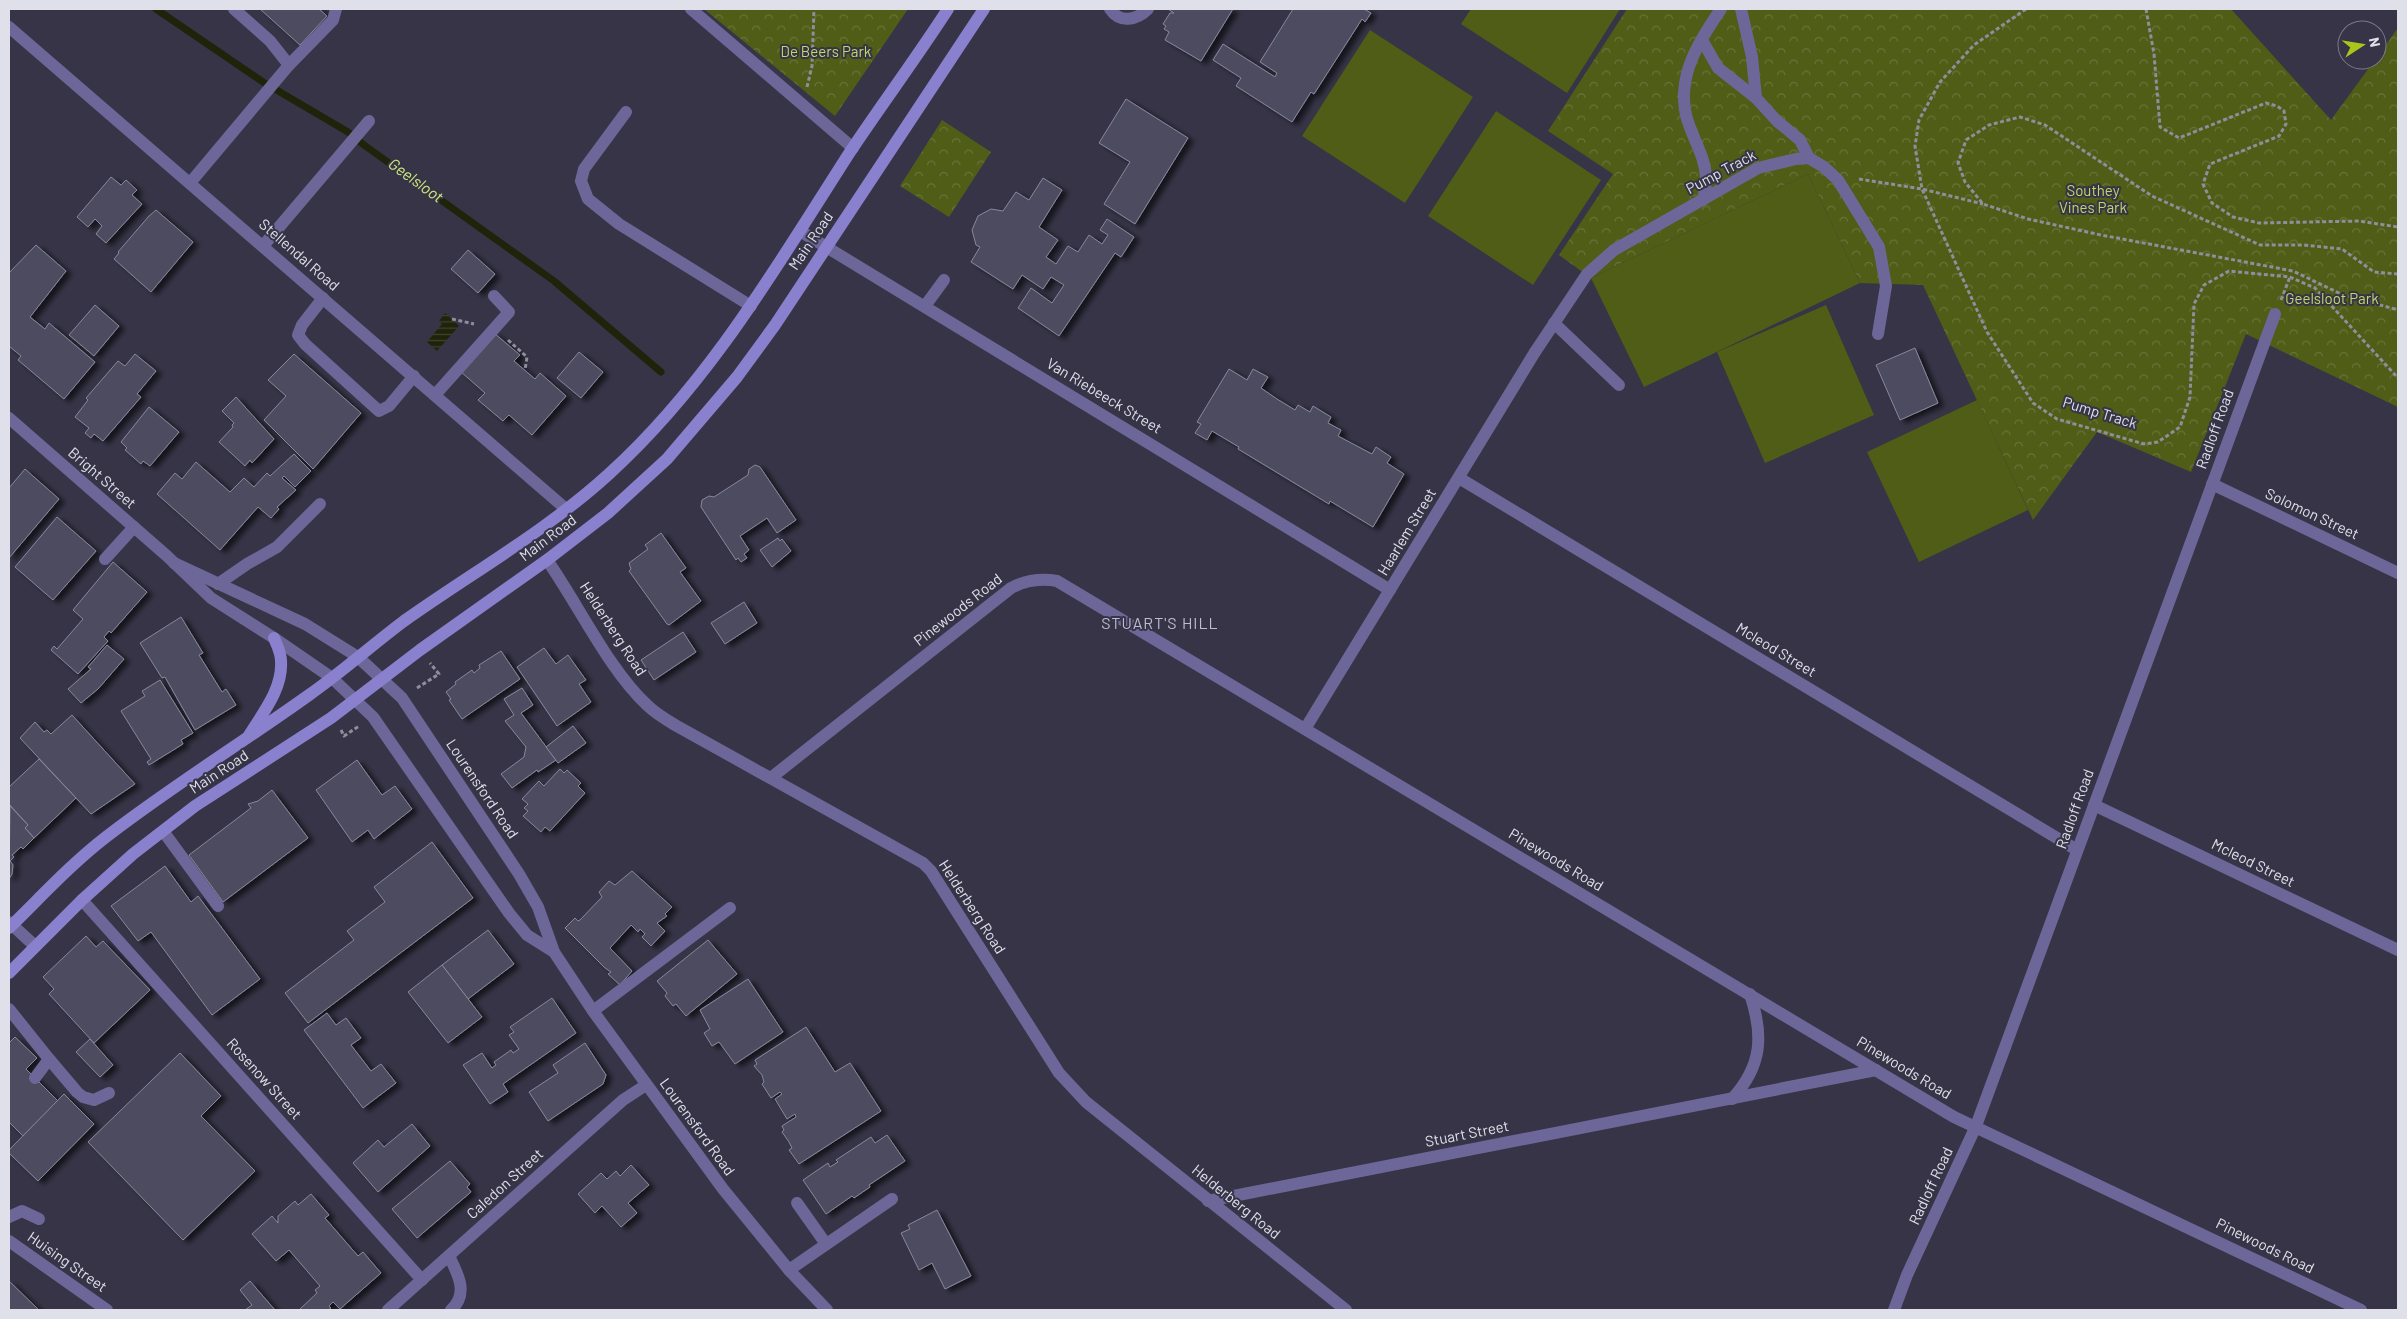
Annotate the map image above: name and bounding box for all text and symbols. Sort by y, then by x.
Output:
north arrow [2337,20,2387,70]
text: N [2366,36,2384,49]
park label: De Beers Park [781,42,872,60]
street label: Pump Track [1682,145,1759,197]
water label: Geelsloot [385,153,448,206]
park label: Southey Vines Park [2059,181,2128,216]
street label: Main Road [784,208,836,273]
street label: Stellendal Road [256,215,343,294]
park label: Geelsloot Park [2285,289,2379,307]
street label: Van Riebeeck Street [1044,354,1165,437]
street label: Radloff Road [2191,386,2237,471]
street label: Pump Track [2061,392,2140,432]
street label: Bright Street [65,443,140,512]
street label: Solomon Street [2263,484,2362,543]
street label: Haarlem Street [1373,485,1439,578]
street label: Main Road [515,510,579,564]
street label: Pinewoods Road [910,569,1005,649]
street label: Helderberg Road [577,578,651,679]
district label: STUART'S HILL [1101,613,1219,632]
street label: Mcleod Street [1733,618,1820,680]
street label: Lourensford Road [443,735,523,842]
street label: Main Road [186,746,251,797]
street label: Radloff Road [2051,766,2097,851]
street label: Pinewoods Road [1506,824,1607,894]
street label: Mcleod Street [2209,834,2298,890]
street label: Helderberg Road [936,856,1010,957]
street label: Pinewoods Road [1854,1032,1955,1102]
street label: Rosenow Street [224,1034,306,1123]
street label: Lourensford Road [656,1074,739,1179]
street label: Stuart Street [1423,1116,1510,1150]
street label: Caledon Street [462,1144,546,1222]
street label: Radloff Road [1904,1144,1956,1227]
street label: Helderberg Road [1189,1160,1284,1242]
street label: Pinewoods Road [2213,1214,2317,1277]
street label: Huising Street [24,1227,111,1295]

